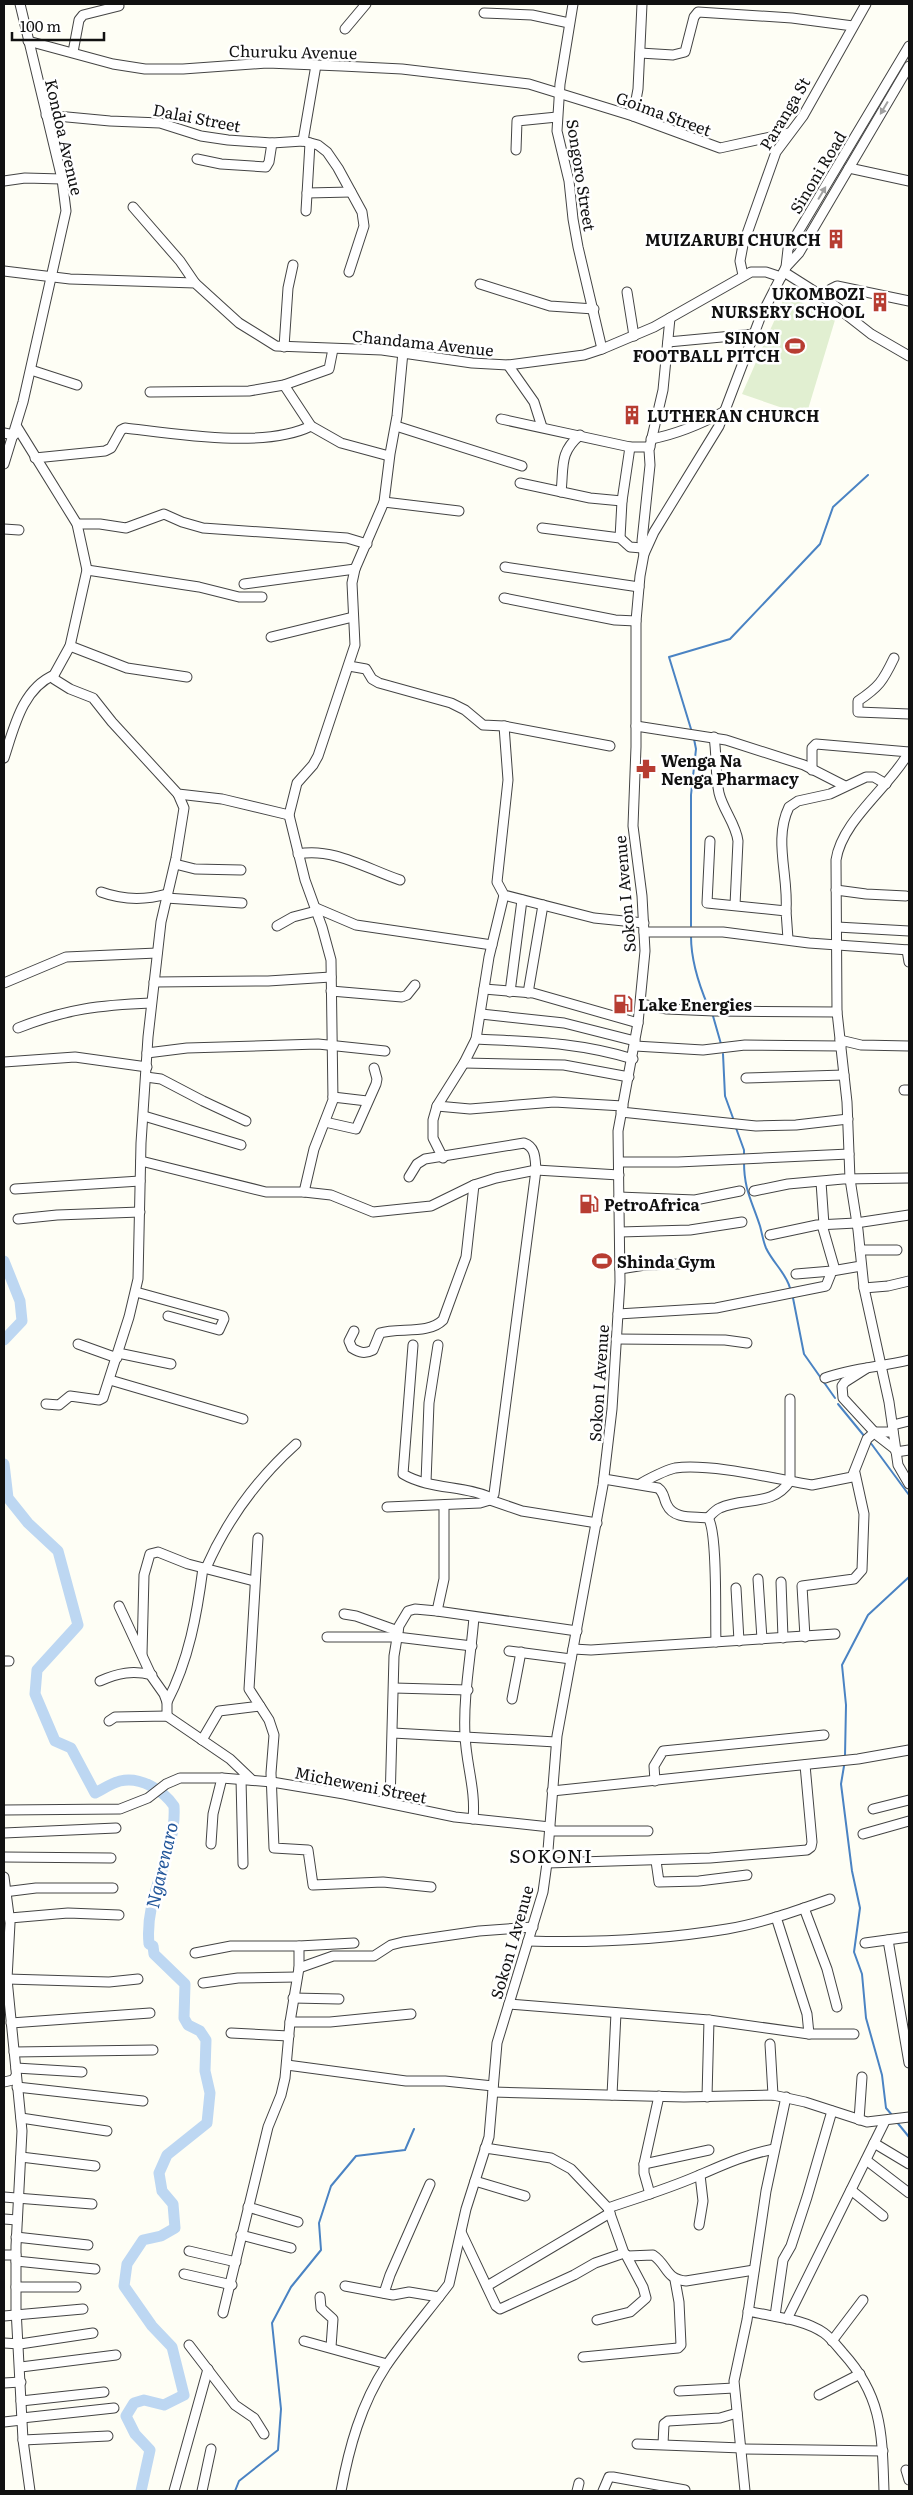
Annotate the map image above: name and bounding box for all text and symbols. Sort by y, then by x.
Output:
scale bar [12,10,105,42]
text: 100 m [20,14,61,37]
street label: Churuku Avenue [229,38,357,64]
street label: Paranga St [753,72,815,154]
street label: Kondoa Avenue [40,77,90,197]
street label: Goima Street [613,85,716,142]
street label: Dalai Street [151,97,244,137]
one-way arrow [880,102,889,115]
street label: Songoro Street [561,117,603,233]
street label: Sinoni Road [783,126,851,218]
one-way arrow [817,187,826,200]
place label: MUIZARUBI CHURCH [645,227,821,251]
building icon: MUIZARUBI CHURCH [825,228,847,250]
place label: UKOMBOZI NURSERY SCHOOL [711,281,865,323]
building icon: UKOMBOZI NURSERY SCHOOL [869,291,891,313]
street label: Chandama Avenue [351,323,495,361]
place label: SINON FOOTBALL PITCH [633,325,780,367]
sports icon: SINON FOOTBALL PITCH [784,335,806,357]
place label: LUTHERAN CHURCH [647,403,819,427]
building icon: LUTHERAN CHURCH [621,404,643,426]
place label: Wenga Na Nenga Pharmacy [661,748,799,790]
pharmacy icon: Wenga Na Nenga Pharmacy [635,758,657,780]
street label: Sokon I Avenue [607,835,641,953]
place label: Lake Energies [638,992,752,1016]
fuel station icon: Lake Energies [612,993,634,1015]
place label: PetroAfrica [604,1192,700,1216]
fuel station icon: PetroAfrica [578,1193,600,1215]
place label: Shinda Gym [617,1249,716,1273]
sports icon: Shinda Gym [591,1250,613,1272]
street label: Sokon I Avenue [582,1324,614,1442]
street label: Micheweni Street [293,1759,430,1809]
water label: Ngarenaro [138,1819,184,1911]
district label: SOKONI [509,1841,593,1869]
street label: Sokon I Avenue [483,1882,539,2002]

